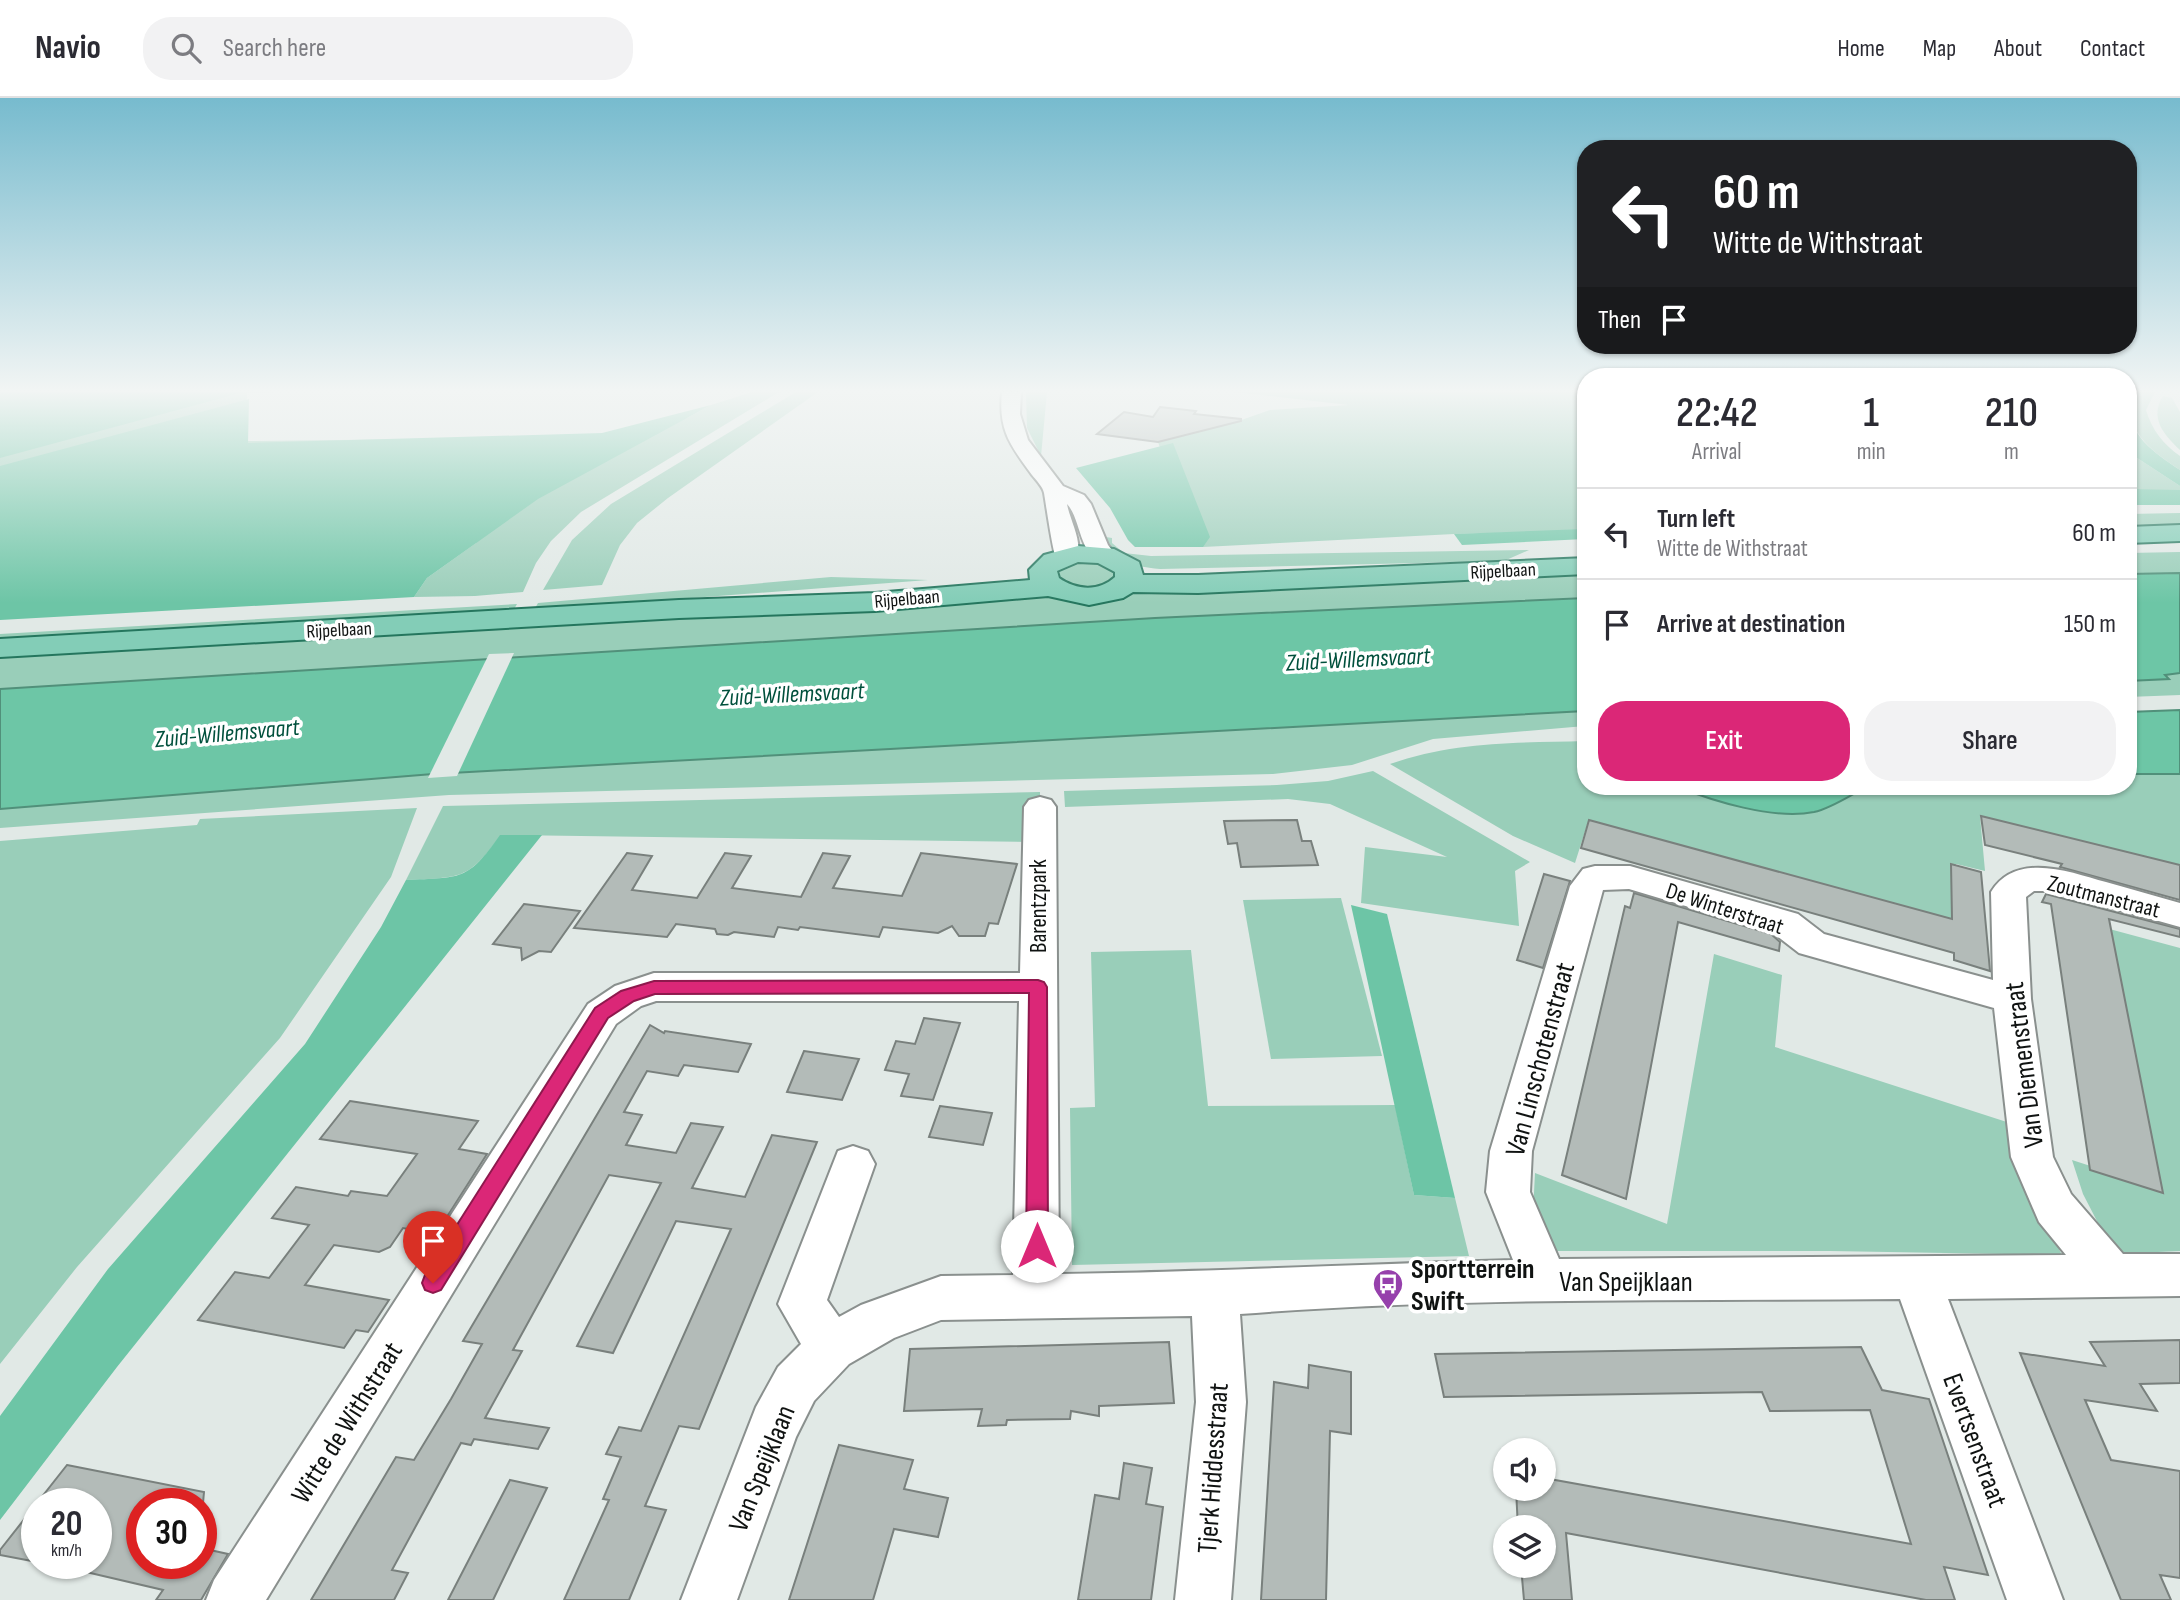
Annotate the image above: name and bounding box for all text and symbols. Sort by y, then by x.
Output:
search box [143,17,633,80]
text: Navio [35,28,101,68]
icon: search [167,29,205,67]
text: Search here [223,33,326,64]
text: Home [1837,34,1885,63]
text: Map [1923,34,1956,63]
text: About [1994,34,2042,63]
text: Contact [2080,34,2145,63]
text: 60 m [1713,164,1800,223]
icon: left [1598,168,1689,259]
text: Witte de Withstraat [1713,224,1923,263]
icon: arrive [1655,301,1693,339]
text: Then [1598,305,1641,336]
text: 22:42 [1676,388,1758,439]
text: 1 [1863,388,1879,439]
text: 210 [1985,388,2038,439]
text: Arrival [1692,438,1742,466]
text: min [1857,438,1886,466]
text: m [2004,438,2019,466]
text: Turn left [1657,504,1735,535]
icon: left [1598,515,1636,553]
text: 60 m [2072,518,2116,549]
text: Witte de Withstraat [1657,535,1808,563]
street label: Rijpelbaan [1470,558,1536,585]
street label: Rijpelbaan [874,585,941,614]
icon: arrive [1598,606,1636,644]
text: Arrive at destination [1657,609,1845,640]
text: 150 m [2064,609,2116,640]
street label: Rijpelbaan [306,617,372,644]
water label: Zuid-Willemsvaart [1284,641,1432,678]
water label: Zuid-Willemsvaart [718,676,866,713]
button: Exit [1598,701,1850,781]
button: Share [1864,701,2116,781]
water label: Zuid-Willemsvaart [153,713,301,754]
street label: Barentzpark [1025,859,1053,953]
street label: Zoutmanstraat [2045,869,2163,924]
street label: De Winterstraat [1662,877,1787,941]
street label: Van Linschotenstraat [1499,959,1582,1160]
street label: Van Diemenstraat [1998,980,2051,1150]
position arrow [1000,1209,1074,1283]
pin [403,1211,463,1283]
icon: arrive [414,1222,452,1260]
place label: Sportterrein Swift [1411,1253,1535,1318]
street label: Van Speijklaan [1559,1266,1693,1299]
bus stop icon: Sportterrein Swift [1371,1267,1405,1311]
street label: Witte de Withstraat [285,1336,410,1509]
street label: Evertsenstraat [1935,1369,2014,1512]
street label: Tjerk Hiddesstraat [1191,1382,1236,1554]
street label: Van Speijklaan [722,1401,803,1537]
map controls [1493,1438,1556,1578]
button: sound [1493,1438,1556,1501]
speed limit sign: 30 [126,1488,217,1579]
text: 20 [51,1503,83,1546]
button: layers [1493,1515,1556,1578]
text: km/h [51,1540,82,1561]

